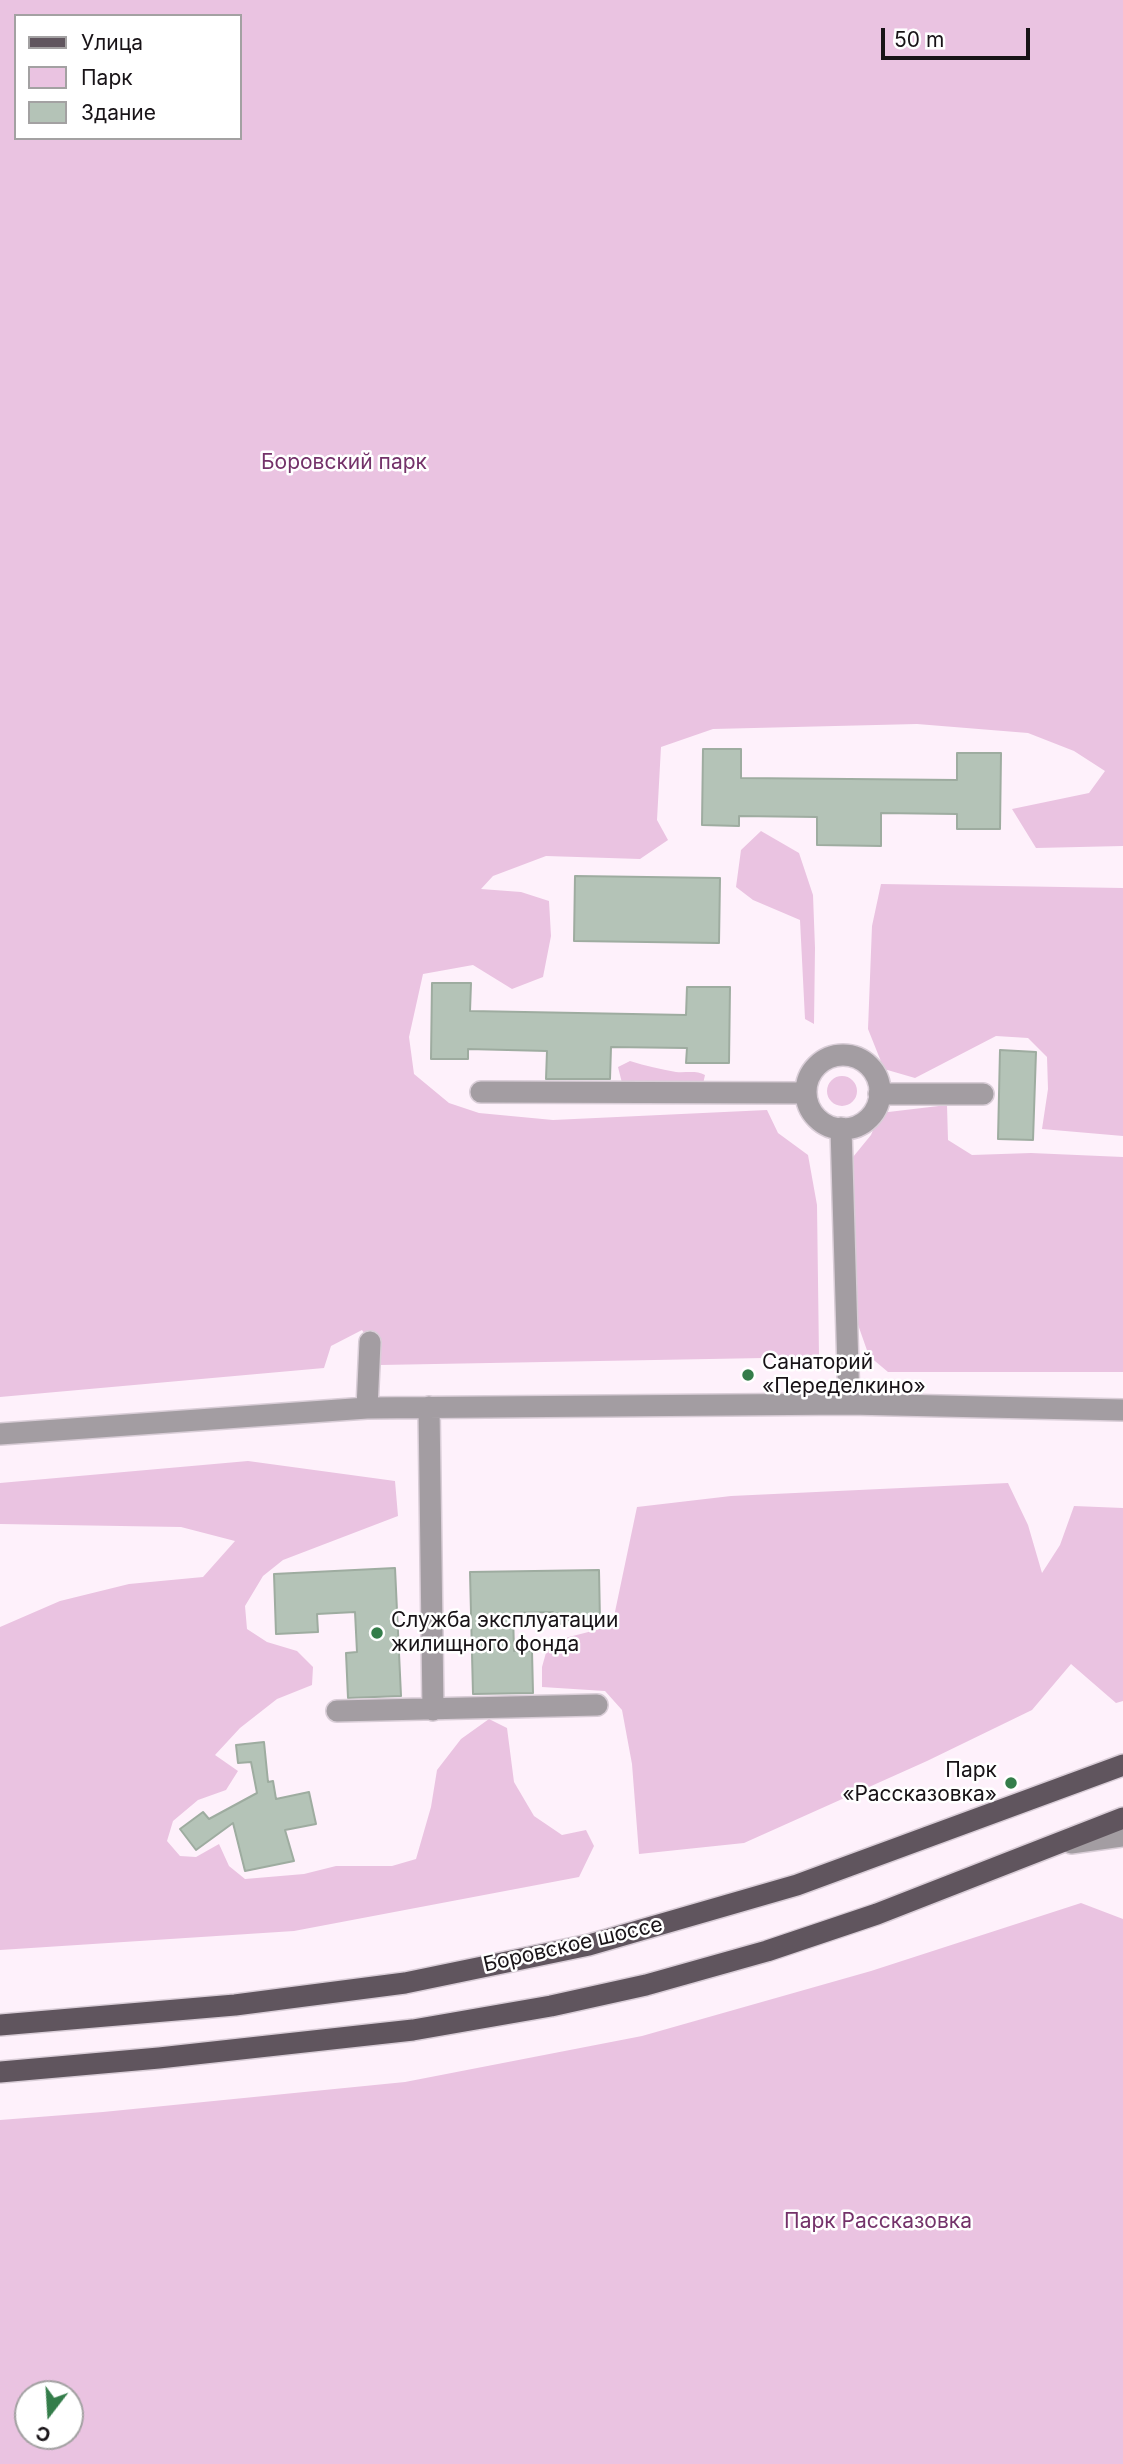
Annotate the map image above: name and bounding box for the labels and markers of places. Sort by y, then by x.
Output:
place label: Санаторий «Переделкино» [762,1350,926,1400]
marker: Санаторий «Переделкино» [740,1367,756,1383]
place label: Служба эксплуатации жилищного фонда [391,1608,618,1658]
marker: Служба эксплуатации жилищного фонда [369,1625,385,1641]
place label: Парк «Рассказовка» [842,1758,997,1808]
marker: Парк «Рассказовка» [1003,1775,1019,1791]

